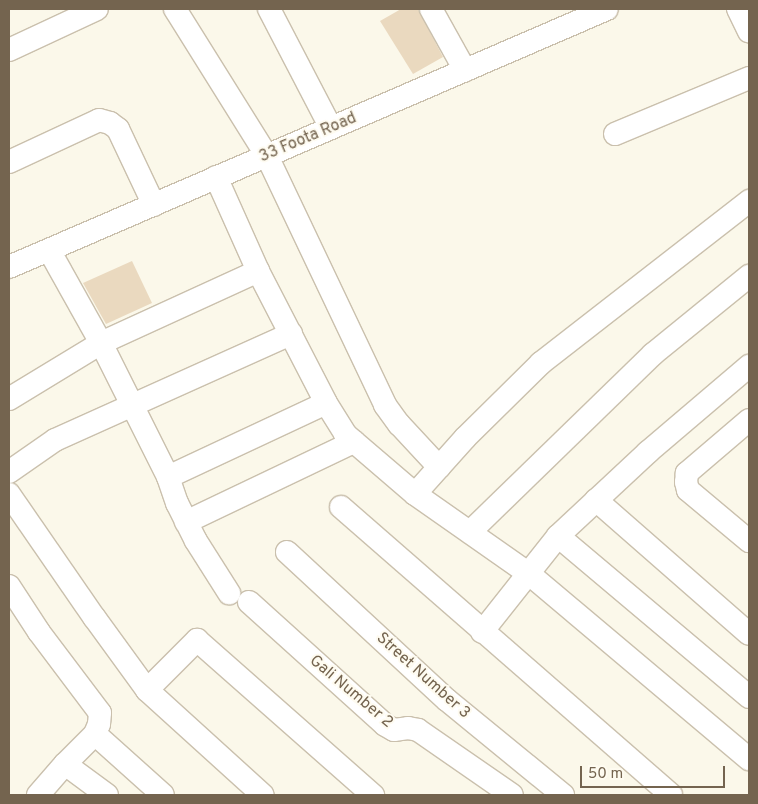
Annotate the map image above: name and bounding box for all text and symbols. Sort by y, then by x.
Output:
street label: 33 Foota Road [256,109,360,167]
street label: Street Number 3 [372,629,474,723]
street label: Gali Number 2 [305,651,397,733]
scale bar [583,756,728,788]
text: 50 m [588,765,623,784]

